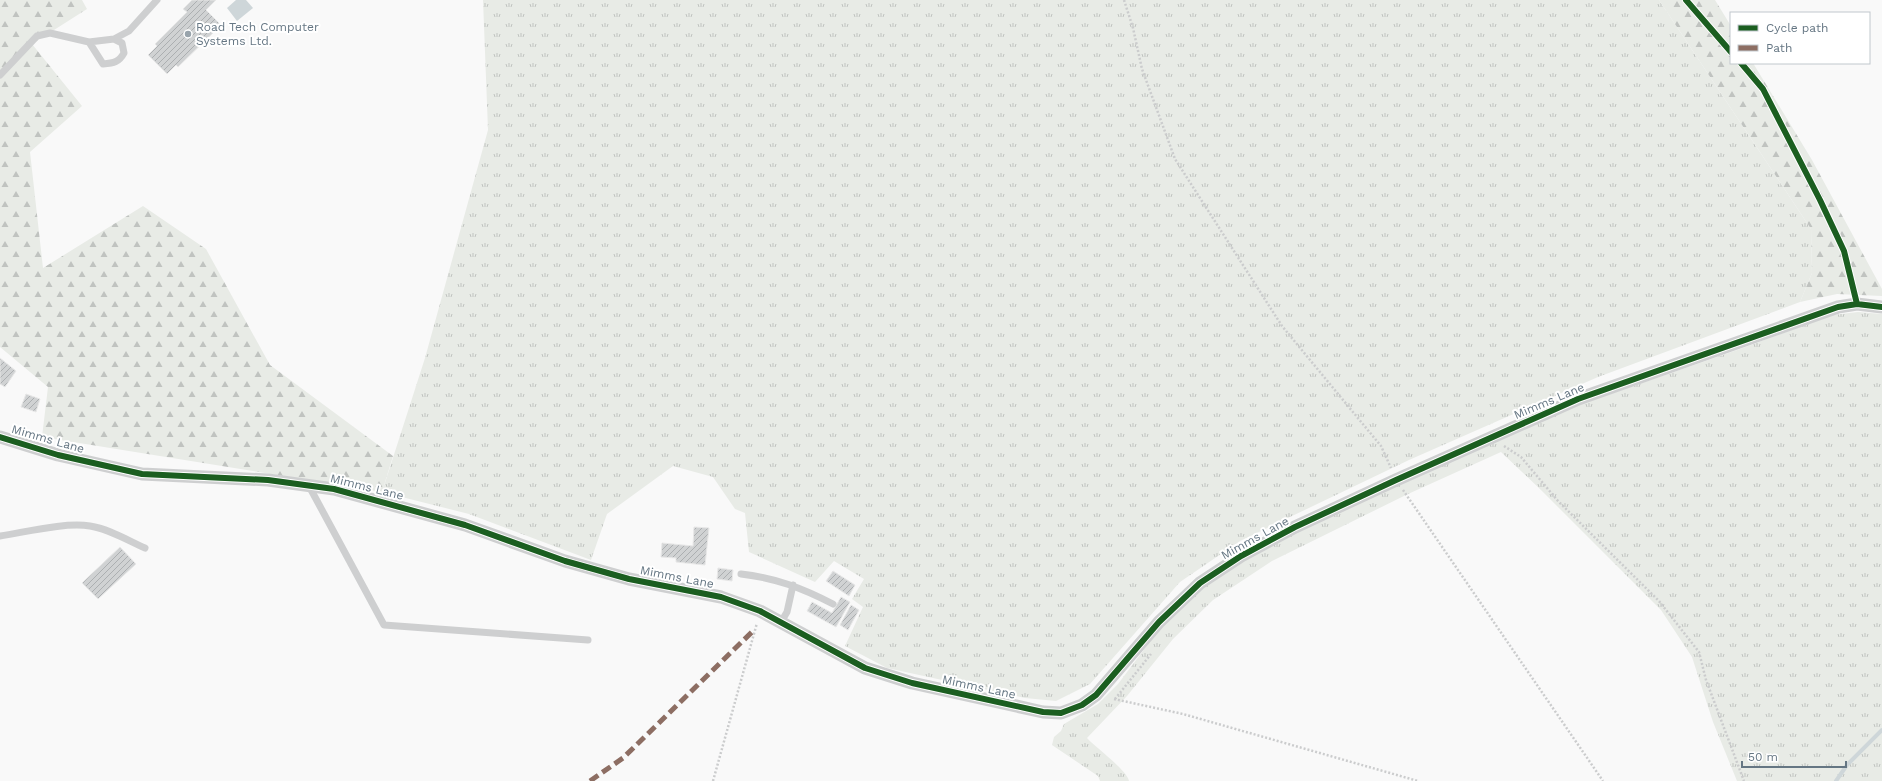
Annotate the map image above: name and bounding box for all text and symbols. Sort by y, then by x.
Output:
legend [1730,12,1870,64]
place label: Road Tech Computer Systems Ltd. [196,20,319,48]
text: Cycle path [1766,21,1828,35]
marker: Road Tech Computer Systems Ltd. [183,29,193,39]
text: Path [1766,41,1792,55]
street label: Mimms Lane [1512,380,1586,422]
street label: Mimms Lane [10,422,86,456]
street label: Mimms Lane [329,471,405,503]
street label: Mimms Lane [1219,514,1291,562]
street label: Mimms Lane [639,563,715,591]
street label: Mimms Lane [941,672,1017,702]
scale bar [1742,743,1846,769]
text: 50 m [1748,750,1778,764]

